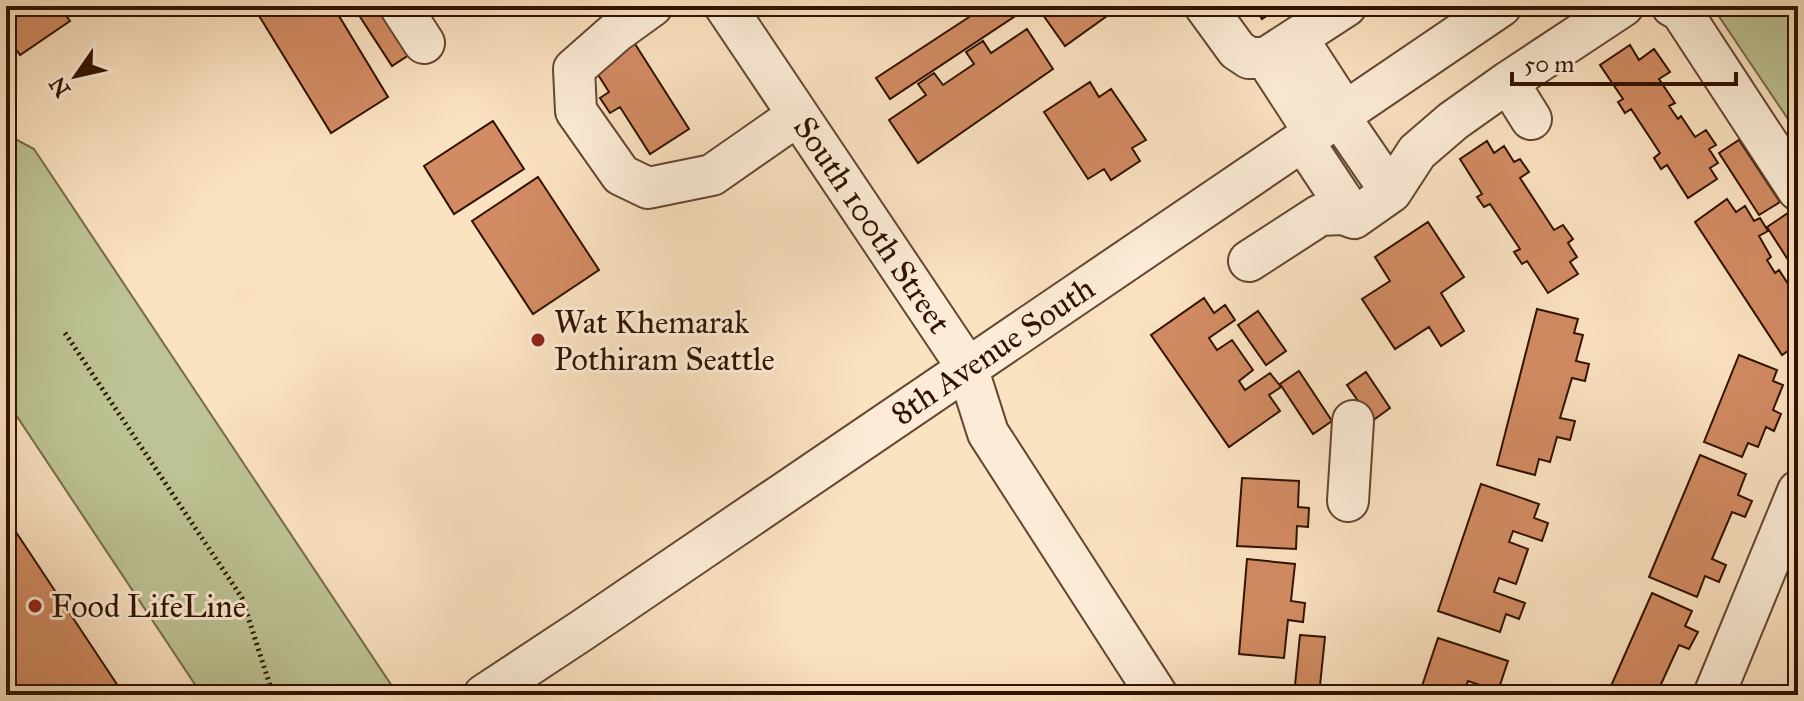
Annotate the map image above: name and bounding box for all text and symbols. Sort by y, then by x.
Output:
north arrow [36,36,116,116]
scale bar [1512,36,1736,86]
text: 50 m [1524,49,1574,79]
text: N [43,71,76,102]
street label: South 100th Street [785,109,959,341]
street label: 8th Avenue South [884,268,1102,433]
place label: Wat Khemarak Pothiram Seattle [554,303,775,379]
marker: Wat Khemarak Pothiram Seattle [529,331,547,349]
place label: Food LifeLine [51,587,246,626]
marker: Food LifeLine [26,597,44,615]

